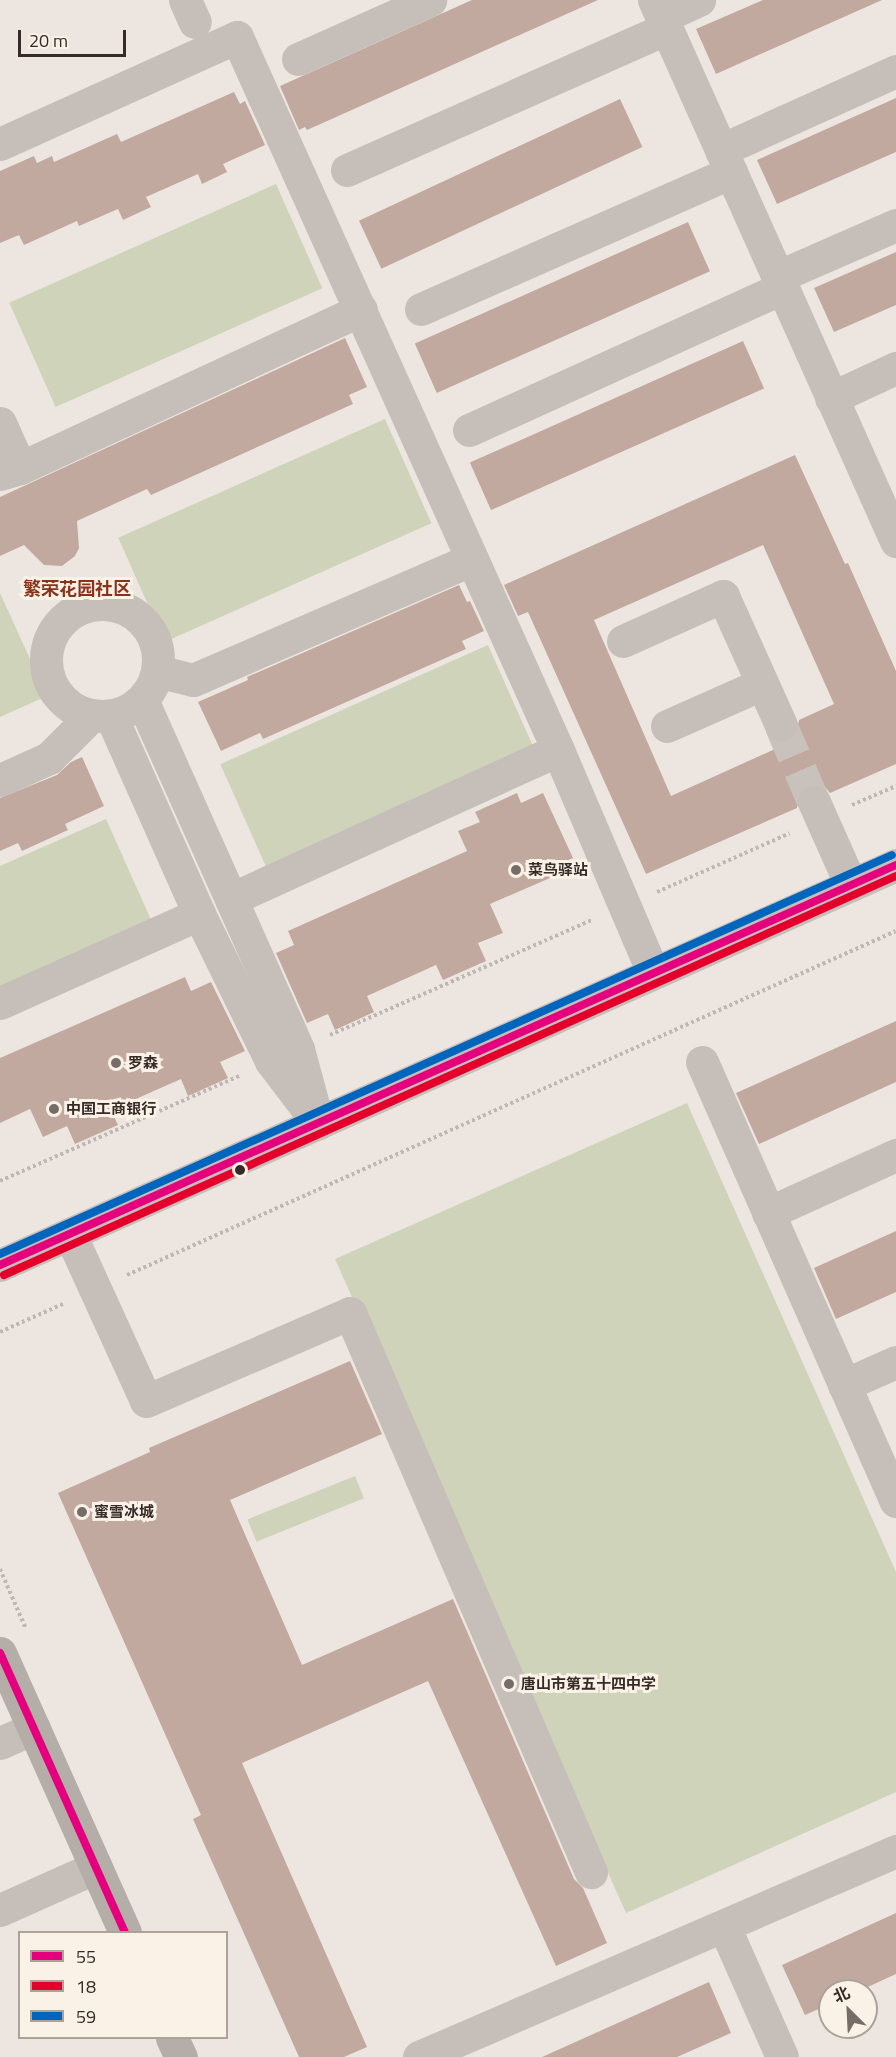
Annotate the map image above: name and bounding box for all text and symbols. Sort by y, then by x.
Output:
scale bar [21,18,129,56]
text: 20 m [29,27,68,54]
district label: 繁荣花园社区 [23,578,131,600]
place label: 菜鸟驿站 [528,861,588,879]
marker: 菜鸟驿站 [509,863,523,877]
place label: 罗森 [128,1054,158,1072]
marker: 罗森 [109,1056,123,1070]
place label: 中国工商银行 [66,1100,156,1118]
marker: 中国工商银行 [47,1102,61,1116]
unlabelled marker [234,1164,246,1176]
place label: 蜜雪冰城 [94,1503,154,1521]
marker: 蜜雪冰城 [75,1505,89,1519]
place label: 唐山市第五十四中学 [521,1675,656,1693]
marker: 唐山市第五十四中学 [502,1677,516,1691]
legend [18,1931,228,2039]
text: 55 [76,1943,96,1970]
text: 18 [76,1973,96,2000]
north arrow [818,1979,878,2039]
text: 北 [829,1980,854,2009]
text: 59 [76,2003,96,2030]

